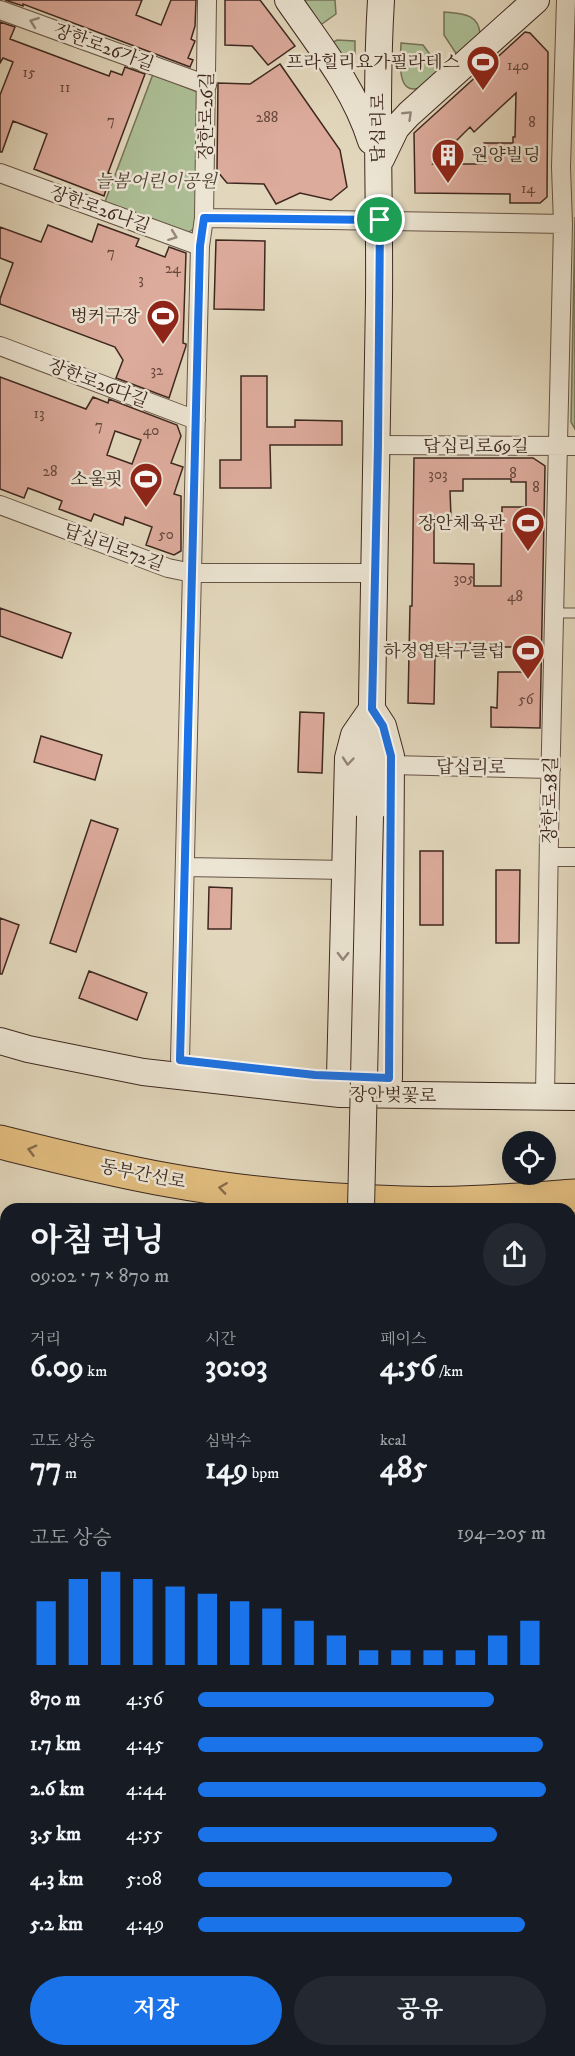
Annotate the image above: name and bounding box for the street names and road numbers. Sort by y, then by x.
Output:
street label: 장한로26가길 [50,20,157,76]
street label: 장한로26길 [195,72,219,160]
street label: 답십리로 [368,93,390,163]
street label: 장한로26나길 [46,182,153,238]
street label: 장한로26다길 [45,355,151,413]
street label: 답십리로69길 [423,436,529,458]
street label: 답십리로72길 [60,520,167,576]
street label: 답십리로 [436,756,506,780]
street label: 장한로28길 [539,756,563,844]
street label: 장안벚꽃로 [349,1084,437,1108]
street label: 동부간선로 [98,1156,188,1194]

